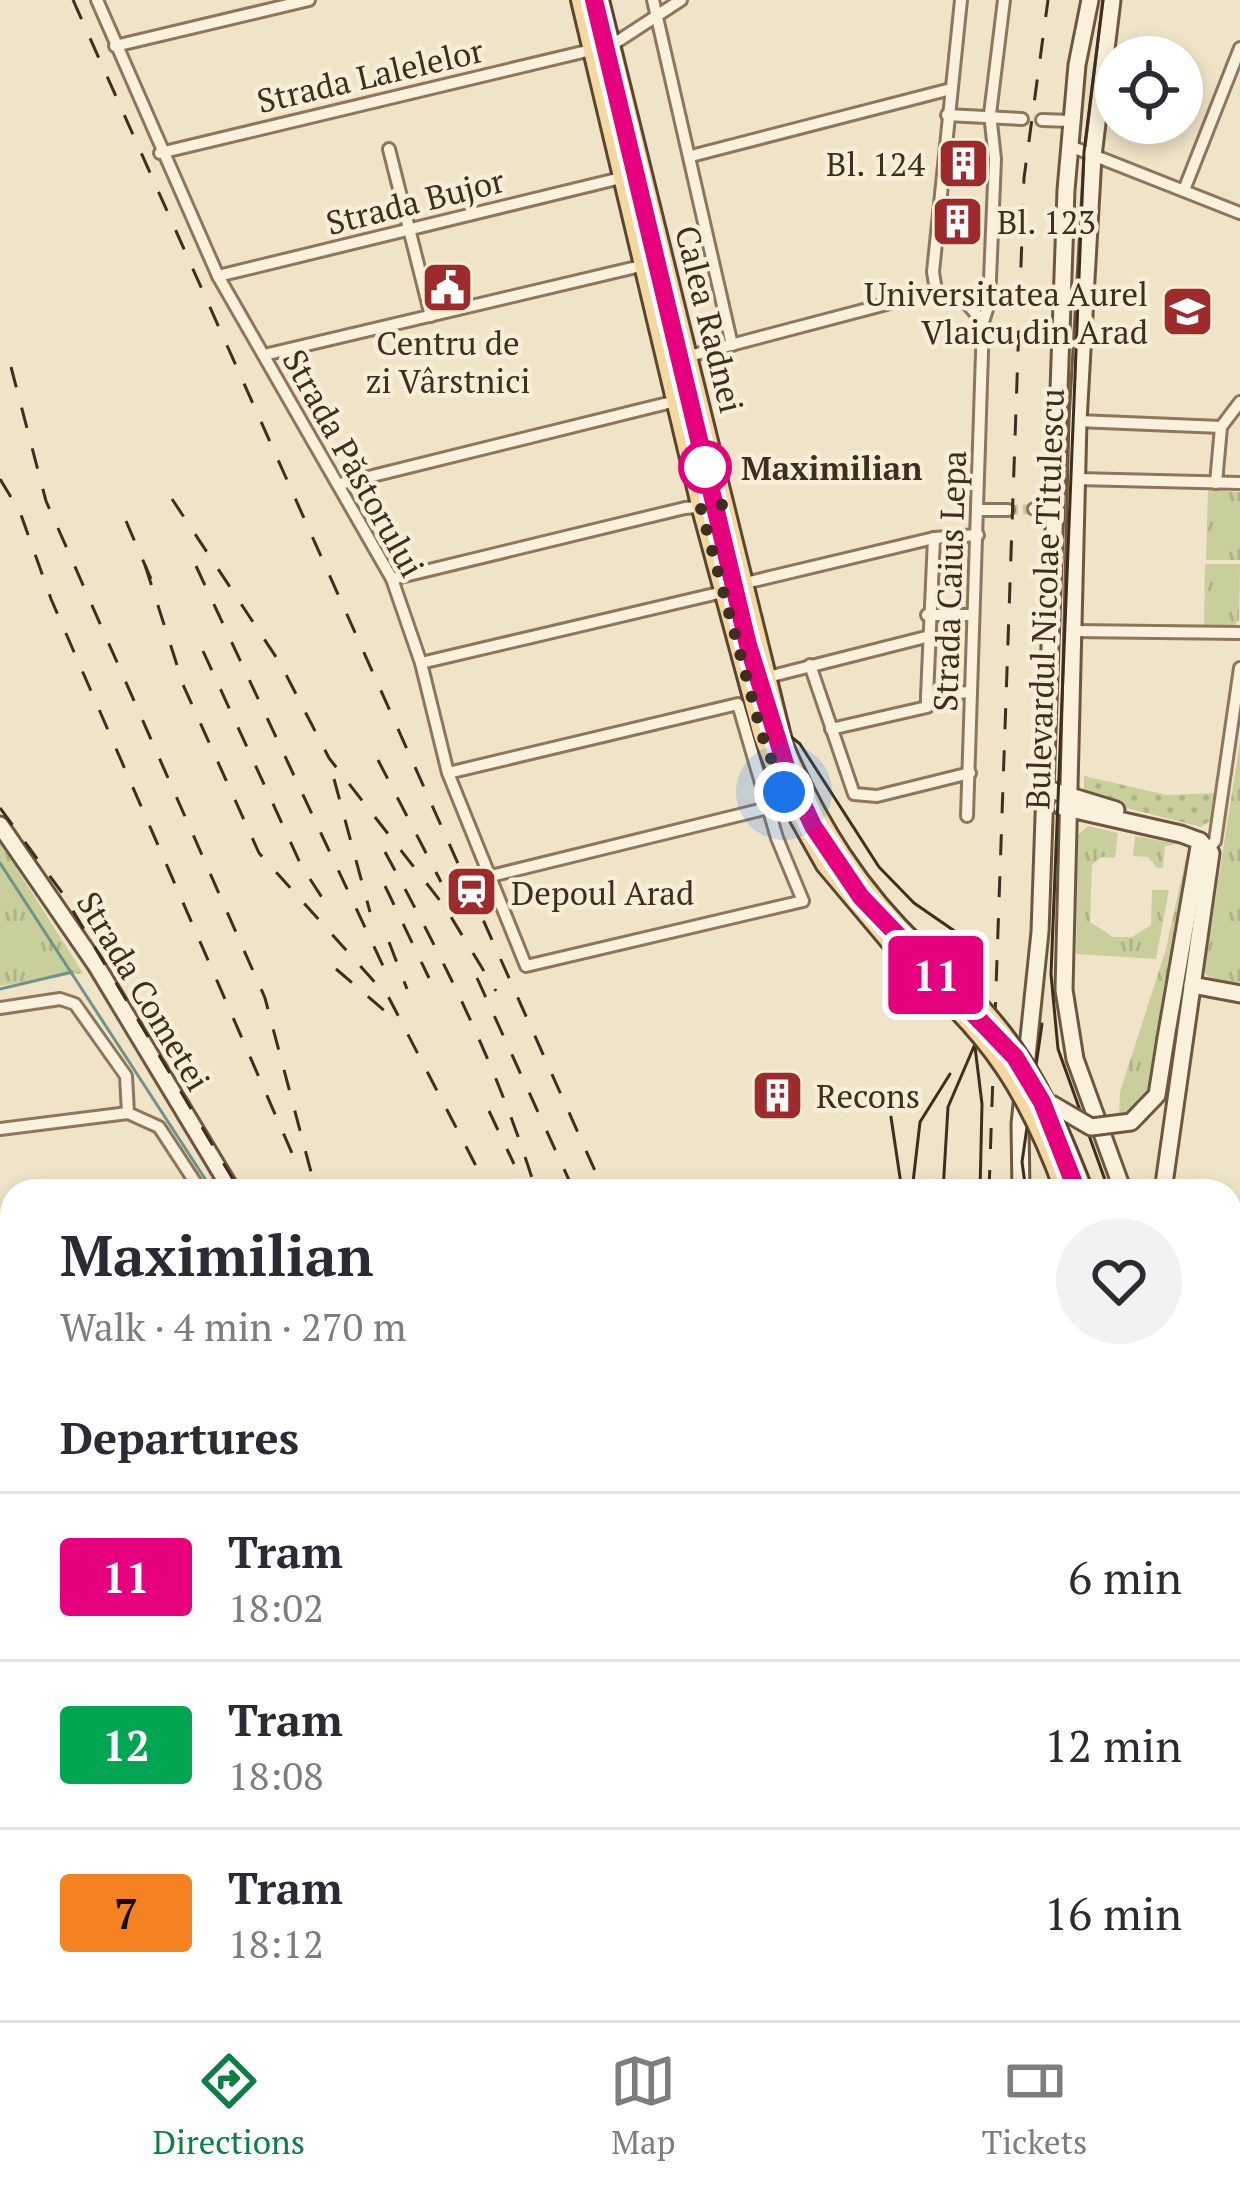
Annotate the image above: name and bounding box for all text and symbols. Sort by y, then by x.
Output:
street label: Strada Lalelelor [253,28,488,122]
map controls [1095,36,1203,144]
button: locate [1095,36,1203,144]
building icon: Bl. 124 [936,135,992,191]
place label: Bl. 124 [826,142,925,185]
street label: Strada Bujor [322,158,509,244]
building icon: Bl. 123 [930,193,986,249]
place label: Bl. 123 [997,200,1096,243]
street label: Calea Radnei [666,221,754,417]
public building icon: Centru de zi Vârstnici [420,260,476,316]
place label: Universitatea Aurel Vlaicu din Arad [864,272,1148,353]
school or university icon: Universitatea Aurel Vlaicu din Arad [1159,284,1215,340]
place label: Centru de zi Vârstnici [365,321,531,402]
street label: Strada Păstorului [274,342,434,584]
street label: Bulevardul Nicolae Titulescu [1015,388,1073,810]
marker: Maximilian [680,442,730,492]
place label: Maximilian [741,446,923,489]
street label: Strada Caius Lepa [923,450,975,712]
your location [754,762,814,822]
station icon: Depoul Arad [444,864,500,920]
place label: Depoul Arad [511,871,694,914]
street label: Strada Cometei [68,884,220,1098]
line badge: 11 [882,936,990,1014]
text: 11 [912,947,960,1003]
building icon: Recons [749,1067,805,1123]
place label: Recons [816,1074,920,1117]
text: Maximilian [60,1217,374,1292]
button: heart [1056,1218,1182,1344]
text: Walk · 4 min · 270 m [60,1300,406,1352]
text: Departures [60,1407,299,1467]
text: Tram [228,1521,343,1581]
text: 6 min [1068,1547,1182,1607]
text: 11 [102,1549,150,1605]
text: 18:02 [228,1581,324,1633]
text: Tram [228,1689,343,1749]
text: 12 min [1044,1715,1182,1775]
text: 12 [102,1717,150,1773]
text: 18:08 [228,1749,324,1801]
text: Tram [228,1857,343,1917]
text: 16 min [1044,1883,1182,1943]
text: 7 [114,1885,138,1941]
text: 18:12 [228,1917,324,1969]
tab: Directions [153,2048,305,2163]
tab: Map [610,2048,676,2163]
tab: Tickets [982,2048,1087,2163]

